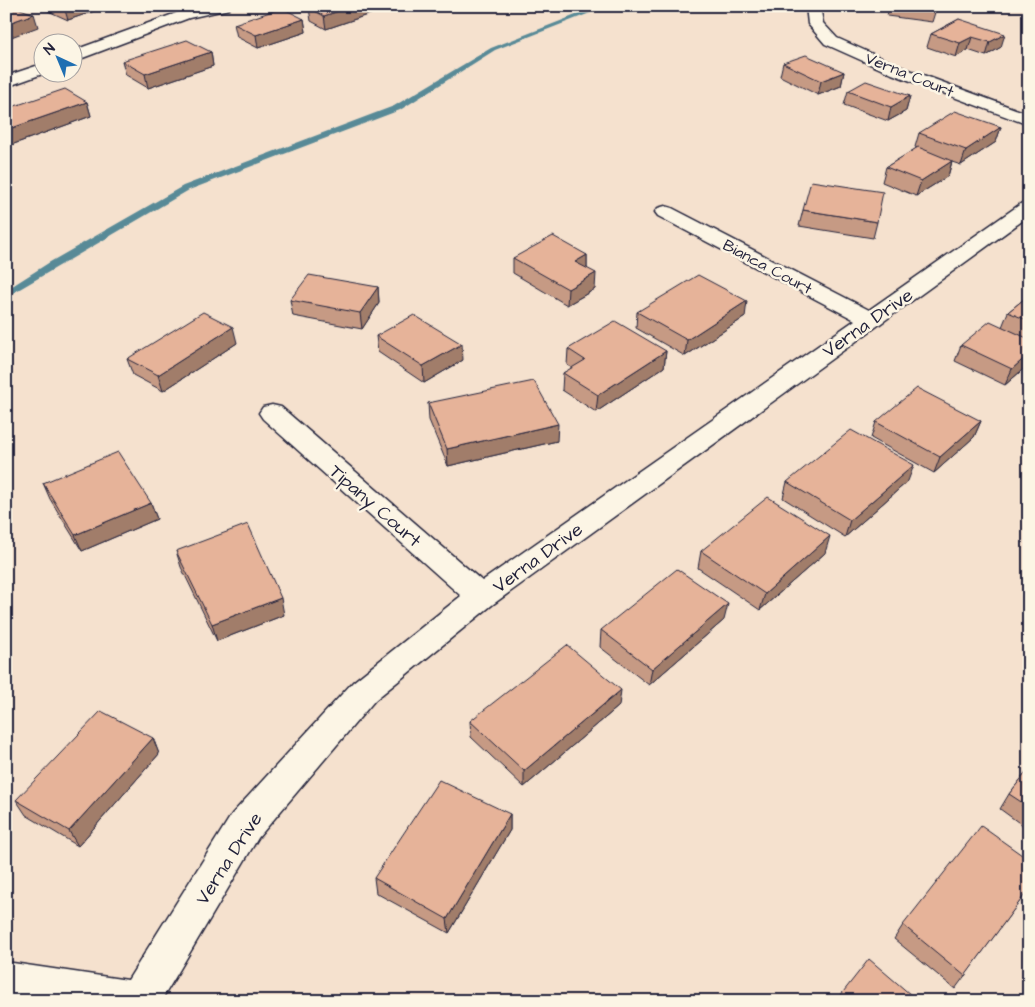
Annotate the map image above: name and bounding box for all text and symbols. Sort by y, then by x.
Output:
north arrow [32,32,82,82]
text: N [40,39,60,60]
street label: Verna Court [862,47,958,103]
street label: Bianca Court [719,234,817,300]
street label: Verna Drive [817,282,919,364]
street label: Tipany Court [322,458,427,555]
street label: Verna Drive [487,516,588,600]
street label: Verna Drive [189,807,269,910]

